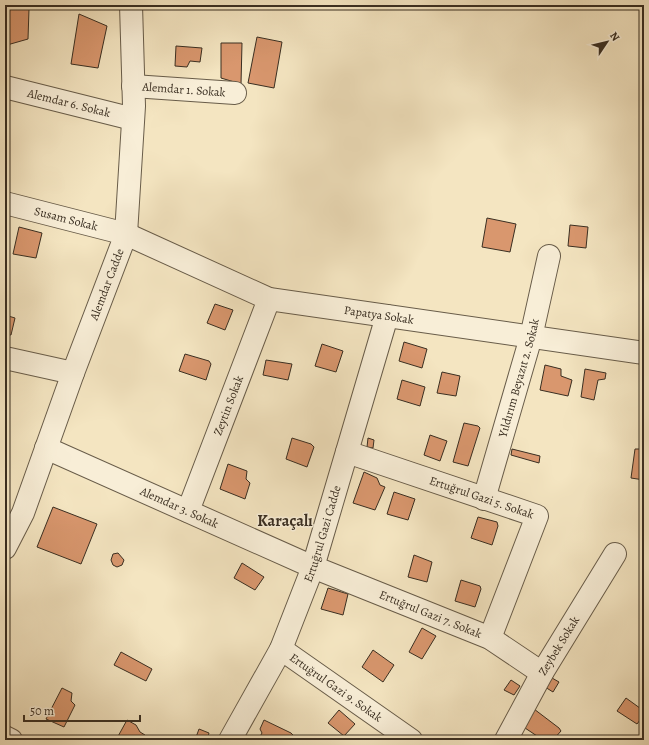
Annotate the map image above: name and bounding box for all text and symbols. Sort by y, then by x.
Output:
north arrow [587,22,627,62]
text: N [606,29,623,44]
street label: Alemdar 1. Sokak [141,79,226,100]
street label: Alemdar 6. Sokak [25,85,112,121]
street label: Susam Sokak [33,203,100,234]
street label: Alemdar Cadde [86,246,128,323]
street label: Papatya Sokak [343,302,415,328]
street label: Yıldırım Beyazıt 2. Sokak [494,317,543,440]
street label: Zeytin Sokak [210,373,247,438]
street label: Ertuğrul Gazi 5. Sokak [427,472,536,522]
street label: Alemdar 3. Sokak [137,483,221,532]
street label: Ertuğrul Gazi Cadde [300,483,345,584]
district label: Karaçalı [257,510,313,532]
street label: Ertuğrul Gazi 7. Sokak [377,586,484,642]
street label: Zeybek Sokak [534,613,583,678]
street label: Ertuğrul Gazi 9. Sokak [286,649,385,725]
scale bar [24,697,140,723]
text: 50 m [30,703,54,719]

